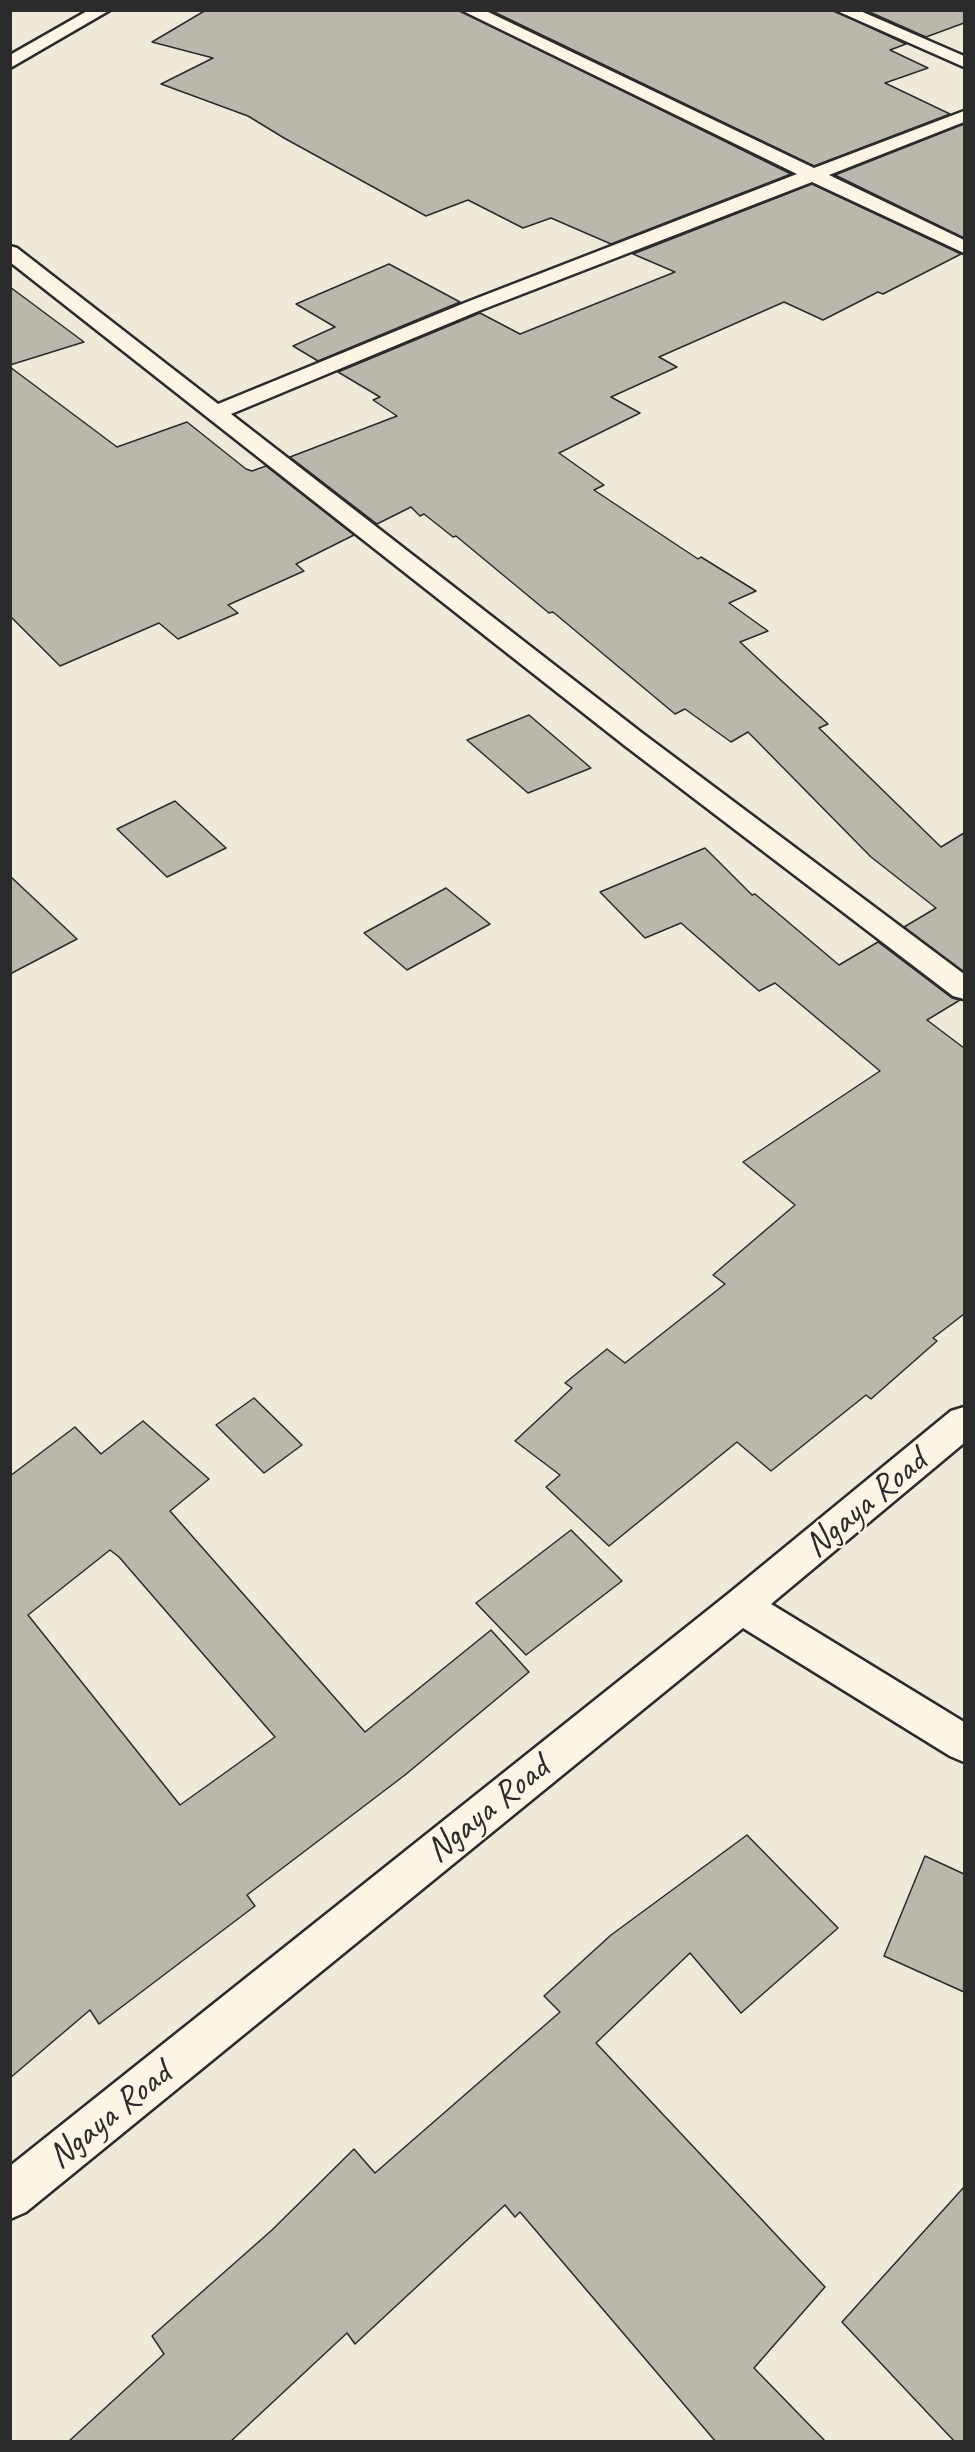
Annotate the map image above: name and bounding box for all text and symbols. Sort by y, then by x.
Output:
street label: Ngaya Road [796,1440,936,1568]
street label: Ngaya Road [418,1747,558,1873]
street label: Ngaya Road [40,2053,180,2179]

